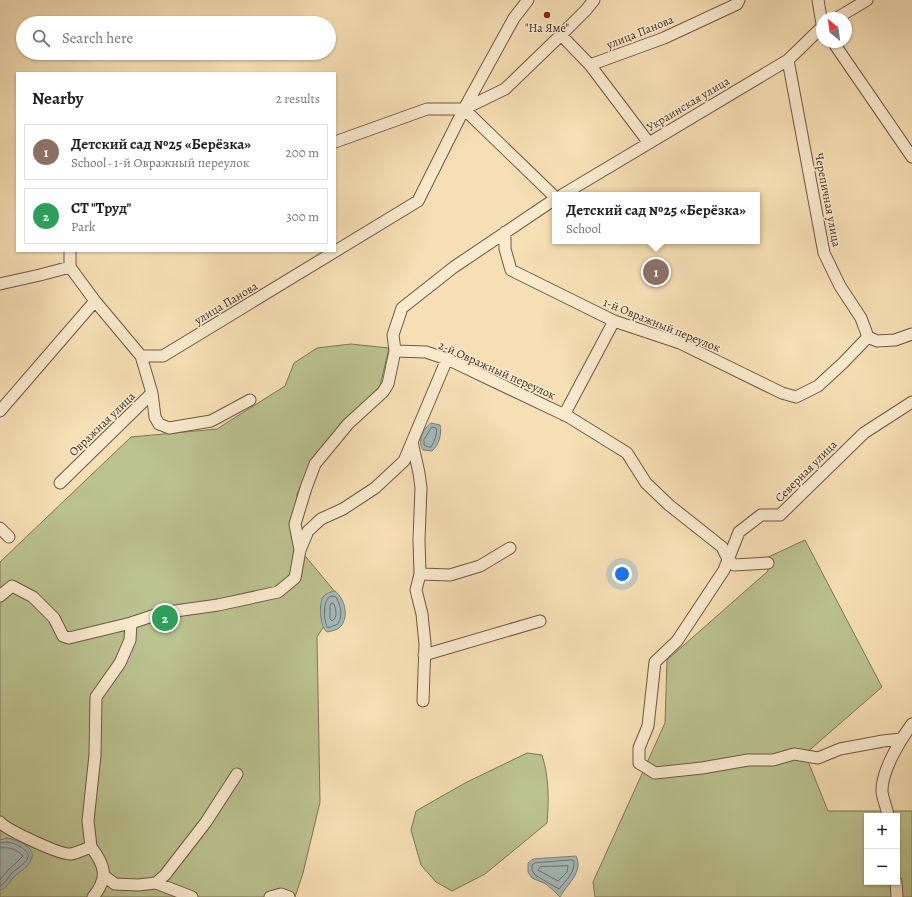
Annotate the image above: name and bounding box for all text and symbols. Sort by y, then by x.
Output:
marker: "На Яме" [542,10,552,20]
street label: улица Панова [603,11,676,53]
north arrow [816,12,852,48]
search box [16,16,336,60]
place label: "На Яме" [525,20,569,36]
icon: search [30,27,52,49]
text: Search here [62,28,133,48]
street label: Украинская улица [644,73,733,135]
text: Nearby [32,87,83,110]
text: 2 results [276,90,320,107]
text: Детский сад №25 «Берёзка» [71,134,251,154]
text: 1 [44,144,48,161]
text: 200 m [286,144,319,161]
street label: Черепичная улица [811,152,845,249]
text: School · 1-й Овражный переулок [71,154,249,171]
popup [552,192,760,244]
text: СТ "Труд" [71,198,131,218]
text: Детский сад №25 «Берёзка» [566,200,746,220]
text: 2 [43,208,49,225]
text: 300 m [286,208,319,225]
text: Park [71,218,95,235]
text: School [566,220,601,237]
pin: 1 [643,257,669,287]
street label: улица Панова [191,278,261,329]
street label: 1-й Овражный переулок [601,294,723,356]
street label: 2-й Овражный переулок [436,337,558,403]
street label: Овражная улица [65,388,139,460]
street label: Северная улица [772,436,841,505]
your location [612,564,632,584]
pin: 2 [152,603,178,633]
map controls [864,813,900,885]
button: + [864,813,900,849]
button: − [864,849,900,885]

